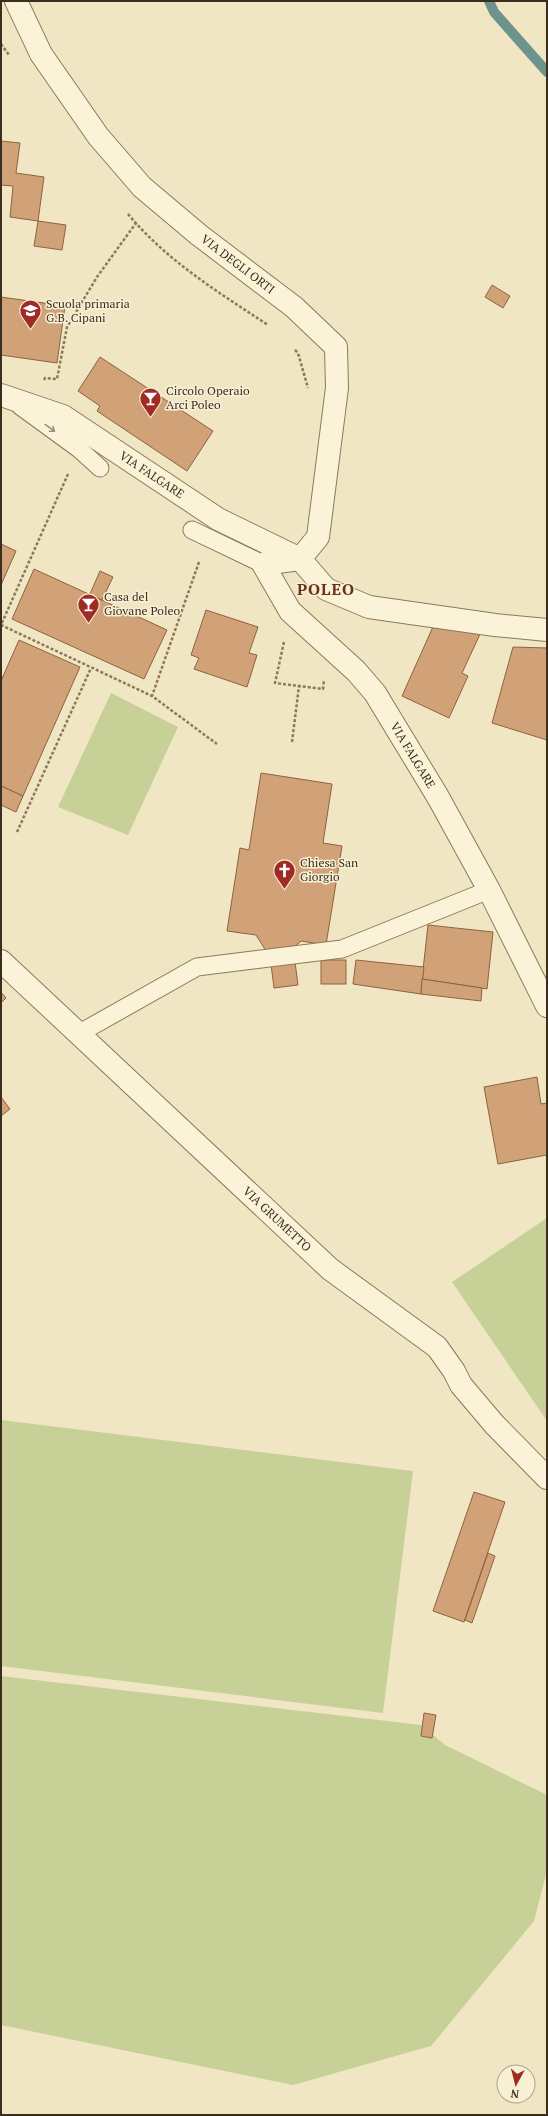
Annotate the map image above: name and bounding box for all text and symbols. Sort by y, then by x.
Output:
street label: VIA DEGLI ORTI [198,231,278,297]
place label: Scuola primaria G.B. Cipani [46,296,130,325]
school or university icon: Scuola primaria G.B. Cipani [18,298,44,331]
place label: Circolo Operaio Arci Poleo [166,383,250,412]
bar icon: Circolo Operaio Arci Poleo [137,385,163,418]
one-way arrow [44,423,55,432]
street label: VIA FALGARE [117,448,187,501]
district label: POLEO [297,578,355,600]
place label: Casa del Giovane Poleo [104,589,181,618]
bar icon: Casa del Giovane Poleo [76,591,102,624]
street label: VIA FALGARE [388,719,439,791]
place label: Chiesa San Giorgio [300,855,358,884]
church icon: Chiesa San Giorgio [271,857,297,890]
street label: VIA GRUMETTO [240,1183,315,1255]
north arrow [496,2064,536,2104]
text: N [509,2086,520,2101]

